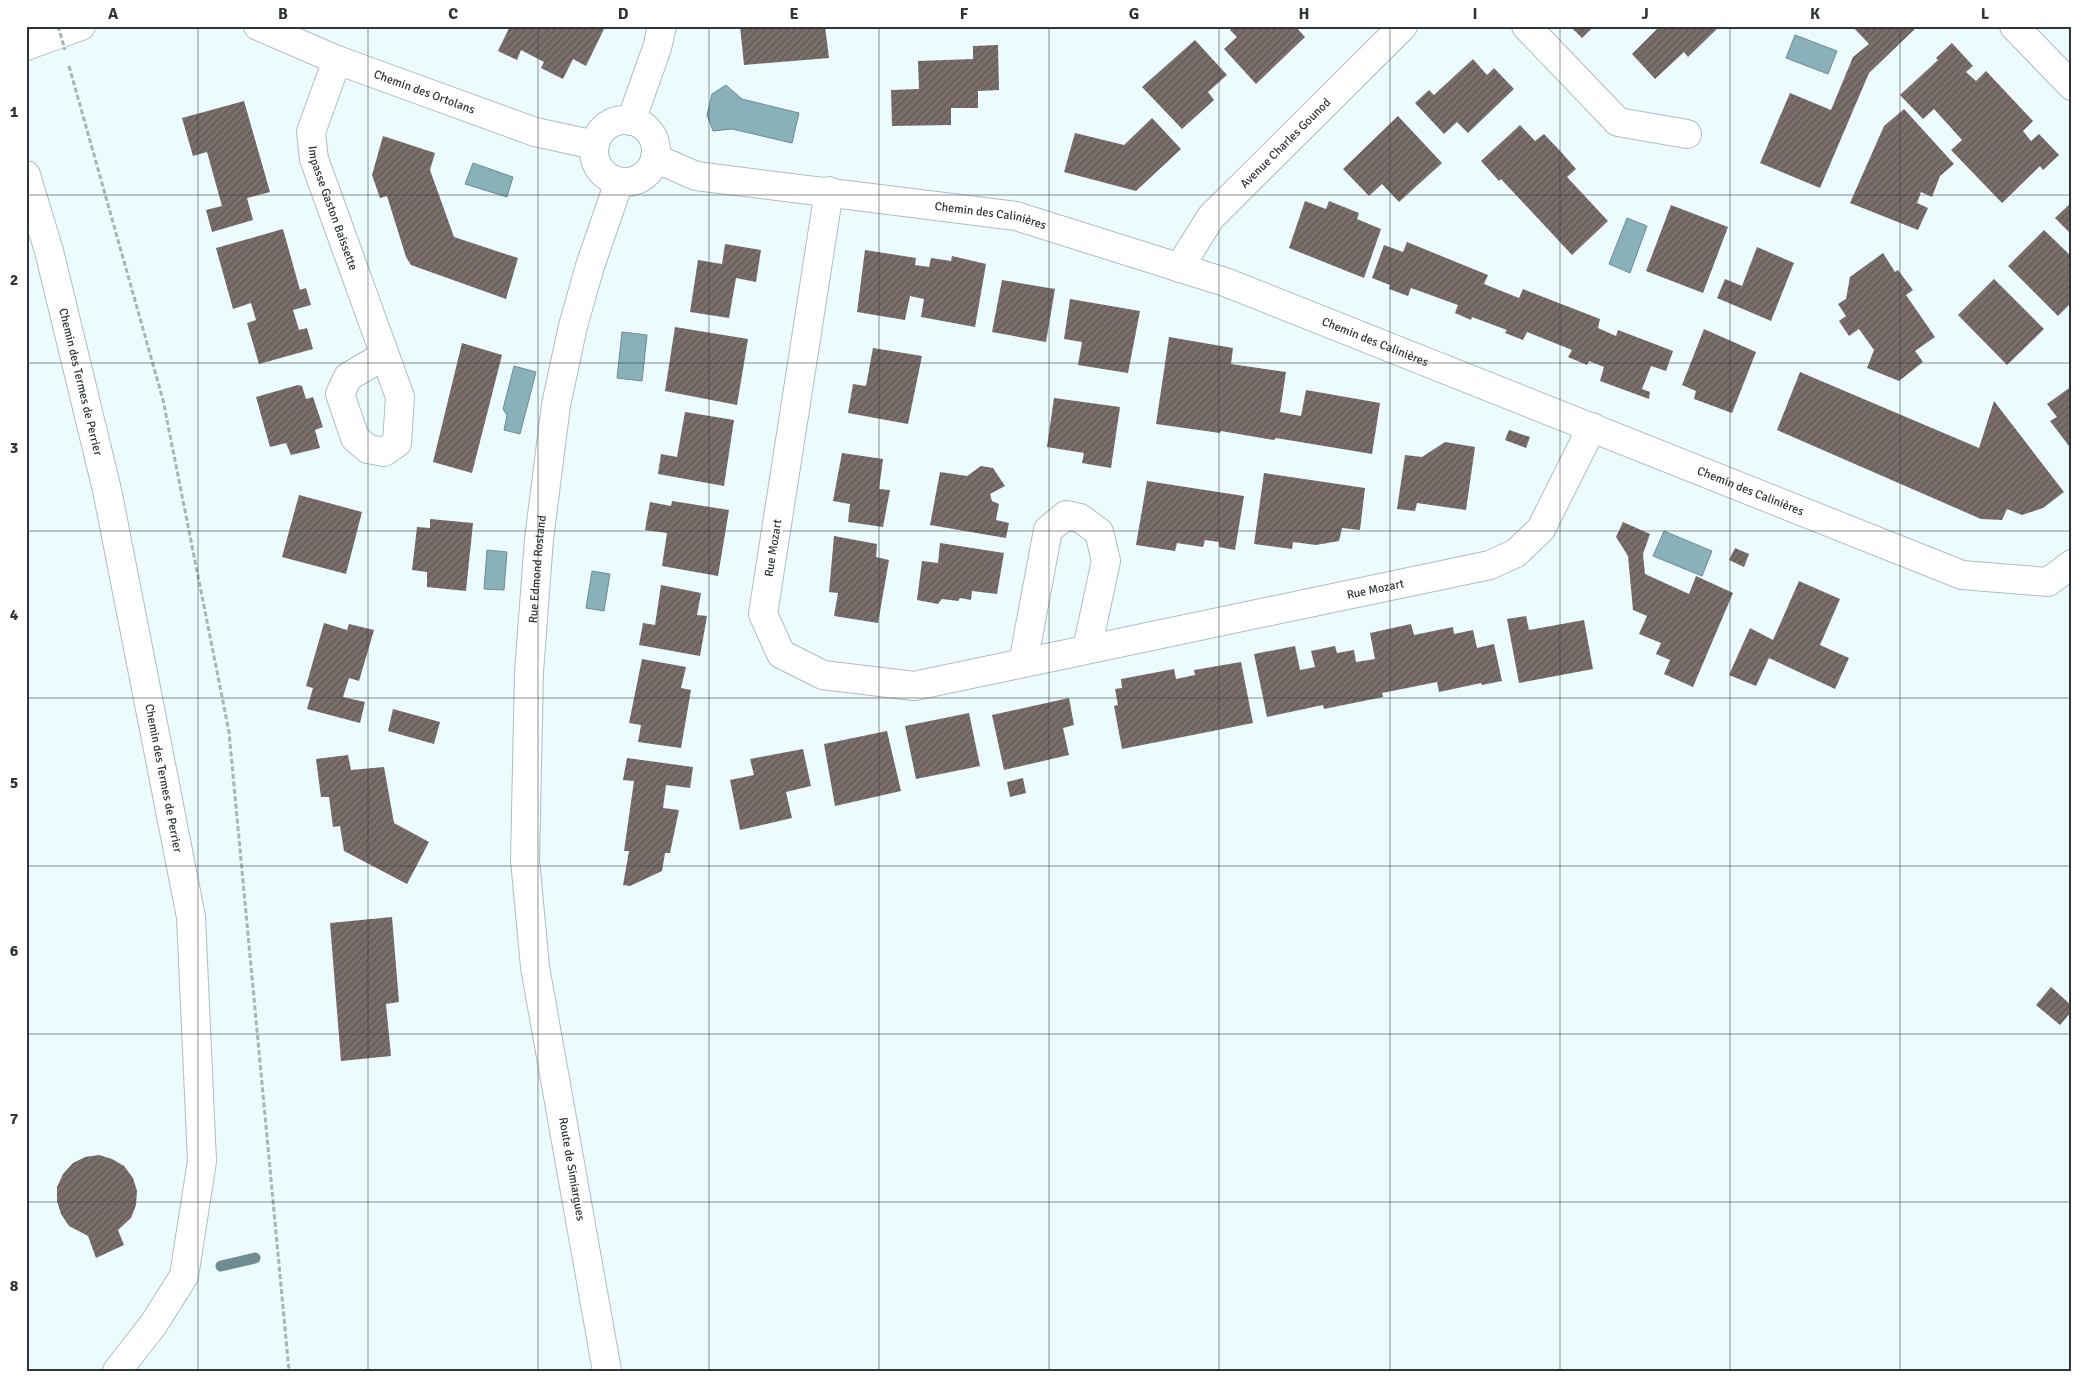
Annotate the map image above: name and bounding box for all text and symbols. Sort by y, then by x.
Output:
text: A [108,4,119,24]
text: B [278,4,288,24]
text: C [448,4,458,24]
text: D [618,4,629,24]
text: E [789,4,799,24]
text: F [960,4,969,24]
text: G [1129,4,1139,24]
text: H [1299,4,1309,24]
text: I [1472,4,1478,24]
text: J [1641,4,1649,24]
text: K [1810,4,1820,24]
text: L [1981,4,1990,24]
street label: Chemin des Ortolans [372,67,477,117]
street label: Avenue Charles Gounod [1237,95,1334,192]
text: 1 [10,102,19,122]
street label: Impasse Gaston Baissette [305,145,361,272]
street label: Chemin des Calinières [934,199,1048,233]
text: 2 [10,270,18,290]
street label: Chemin des Termes de Perrier [55,307,106,458]
street label: Chemin des Calinières [1319,314,1430,370]
text: 3 [10,438,18,458]
street label: Chemin des Calinières [1695,463,1806,519]
street label: Rue Edmond Rostand [526,514,550,624]
street label: Rue Mozart [762,518,785,578]
street label: Rue Mozart [1345,576,1405,603]
text: 4 [10,605,19,625]
street label: Chemin des Termes de Perrier [141,703,185,854]
text: 5 [10,773,18,793]
text: 6 [10,941,19,961]
text: 7 [10,1109,19,1129]
street label: Route de Simiargues [555,1116,588,1222]
text: 8 [10,1276,19,1296]

